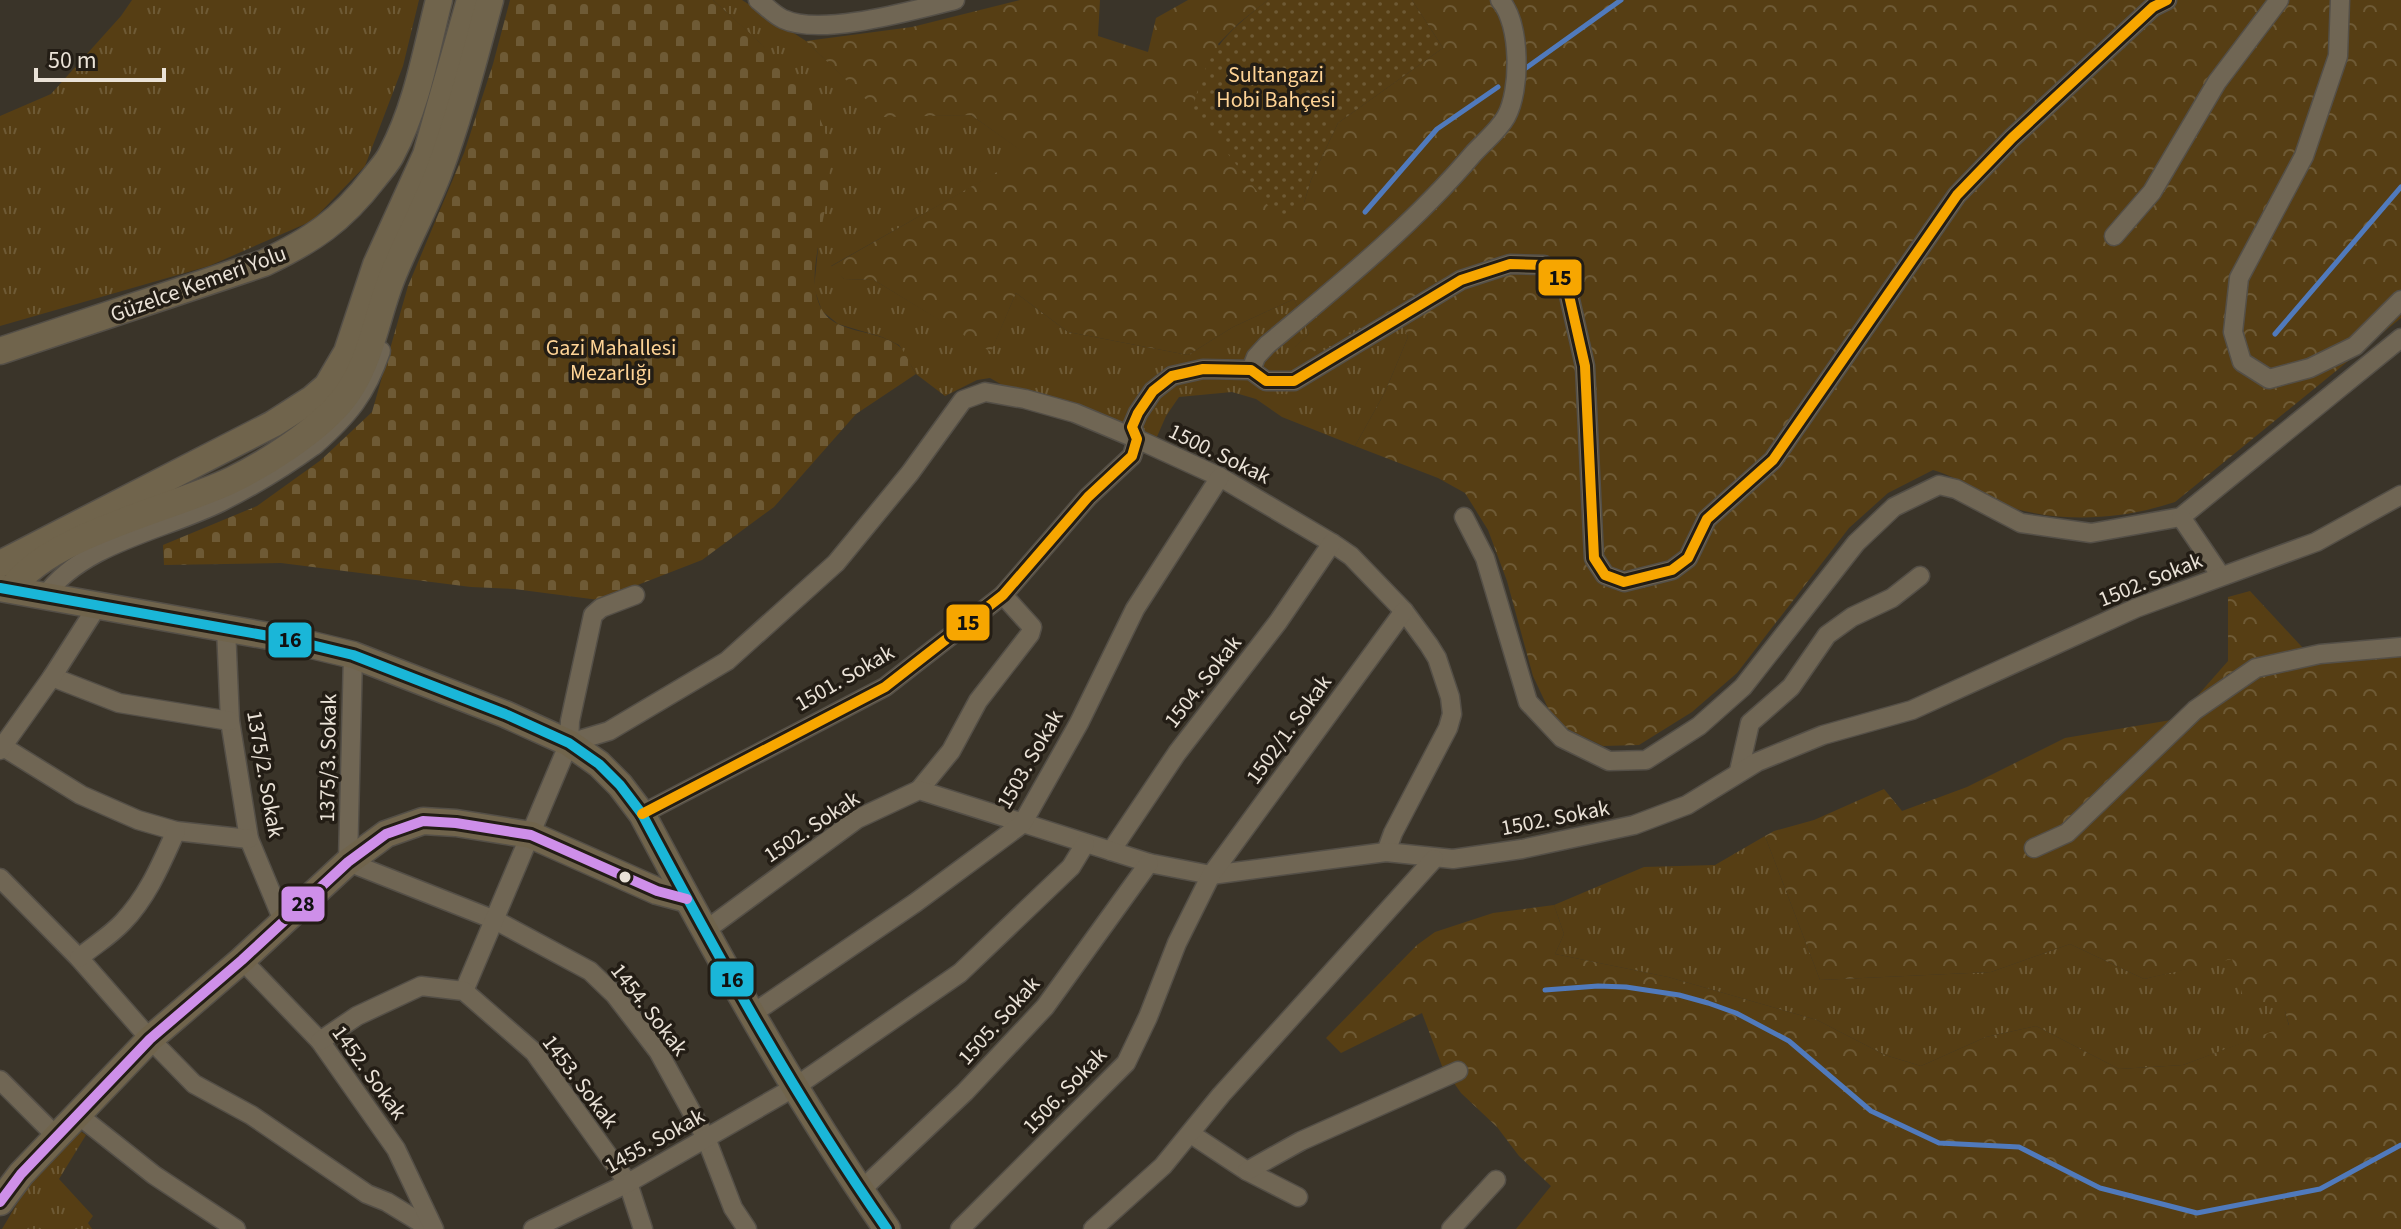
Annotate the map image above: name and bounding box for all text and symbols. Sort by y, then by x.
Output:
scale bar [36,32,164,82]
text: 50 m [48,43,97,78]
park label: Sultangazi Hobi Bahçesi [1216,59,1336,116]
street label: Güzelce Kemeri Yolu [106,237,291,331]
line badge: 15 [1537,258,1583,297]
text: 15 [1548,262,1572,294]
park label: Gazi Mahallesi Mezarlığı [546,332,676,389]
street label: 1500. Sokak [1163,415,1276,492]
street label: 1502. Sokak [2093,544,2207,615]
line badge: 15 [945,603,991,642]
text: 15 [956,607,980,639]
line badge: 16 [267,621,313,659]
text: 16 [278,624,302,656]
street label: 1504. Sokak [1156,628,1249,735]
street label: 1501. Sokak [789,636,900,719]
street label: 1502/1. Sokak [1238,668,1340,791]
street label: 1375/3. Sokak [311,693,345,823]
street label: 1503. Sokak [989,704,1071,815]
street label: 1375/2. Sokak [238,708,292,840]
street label: 1502. Sokak [757,783,866,871]
street label: 1502. Sokak [1498,792,1612,844]
unlabelled marker [617,869,633,885]
line badge: 28 [280,885,326,923]
text: 28 [291,888,315,920]
street label: 1454. Sokak [603,956,696,1063]
line badge: 16 [709,960,755,998]
text: 16 [720,964,744,996]
street label: 1505. Sokak [950,969,1047,1072]
street label: 1452. Sokak [324,1019,415,1127]
street label: 1453. Sokak [534,1028,626,1135]
street label: 1506. Sokak [1015,1040,1114,1141]
street label: 1455. Sokak [599,1100,710,1182]

